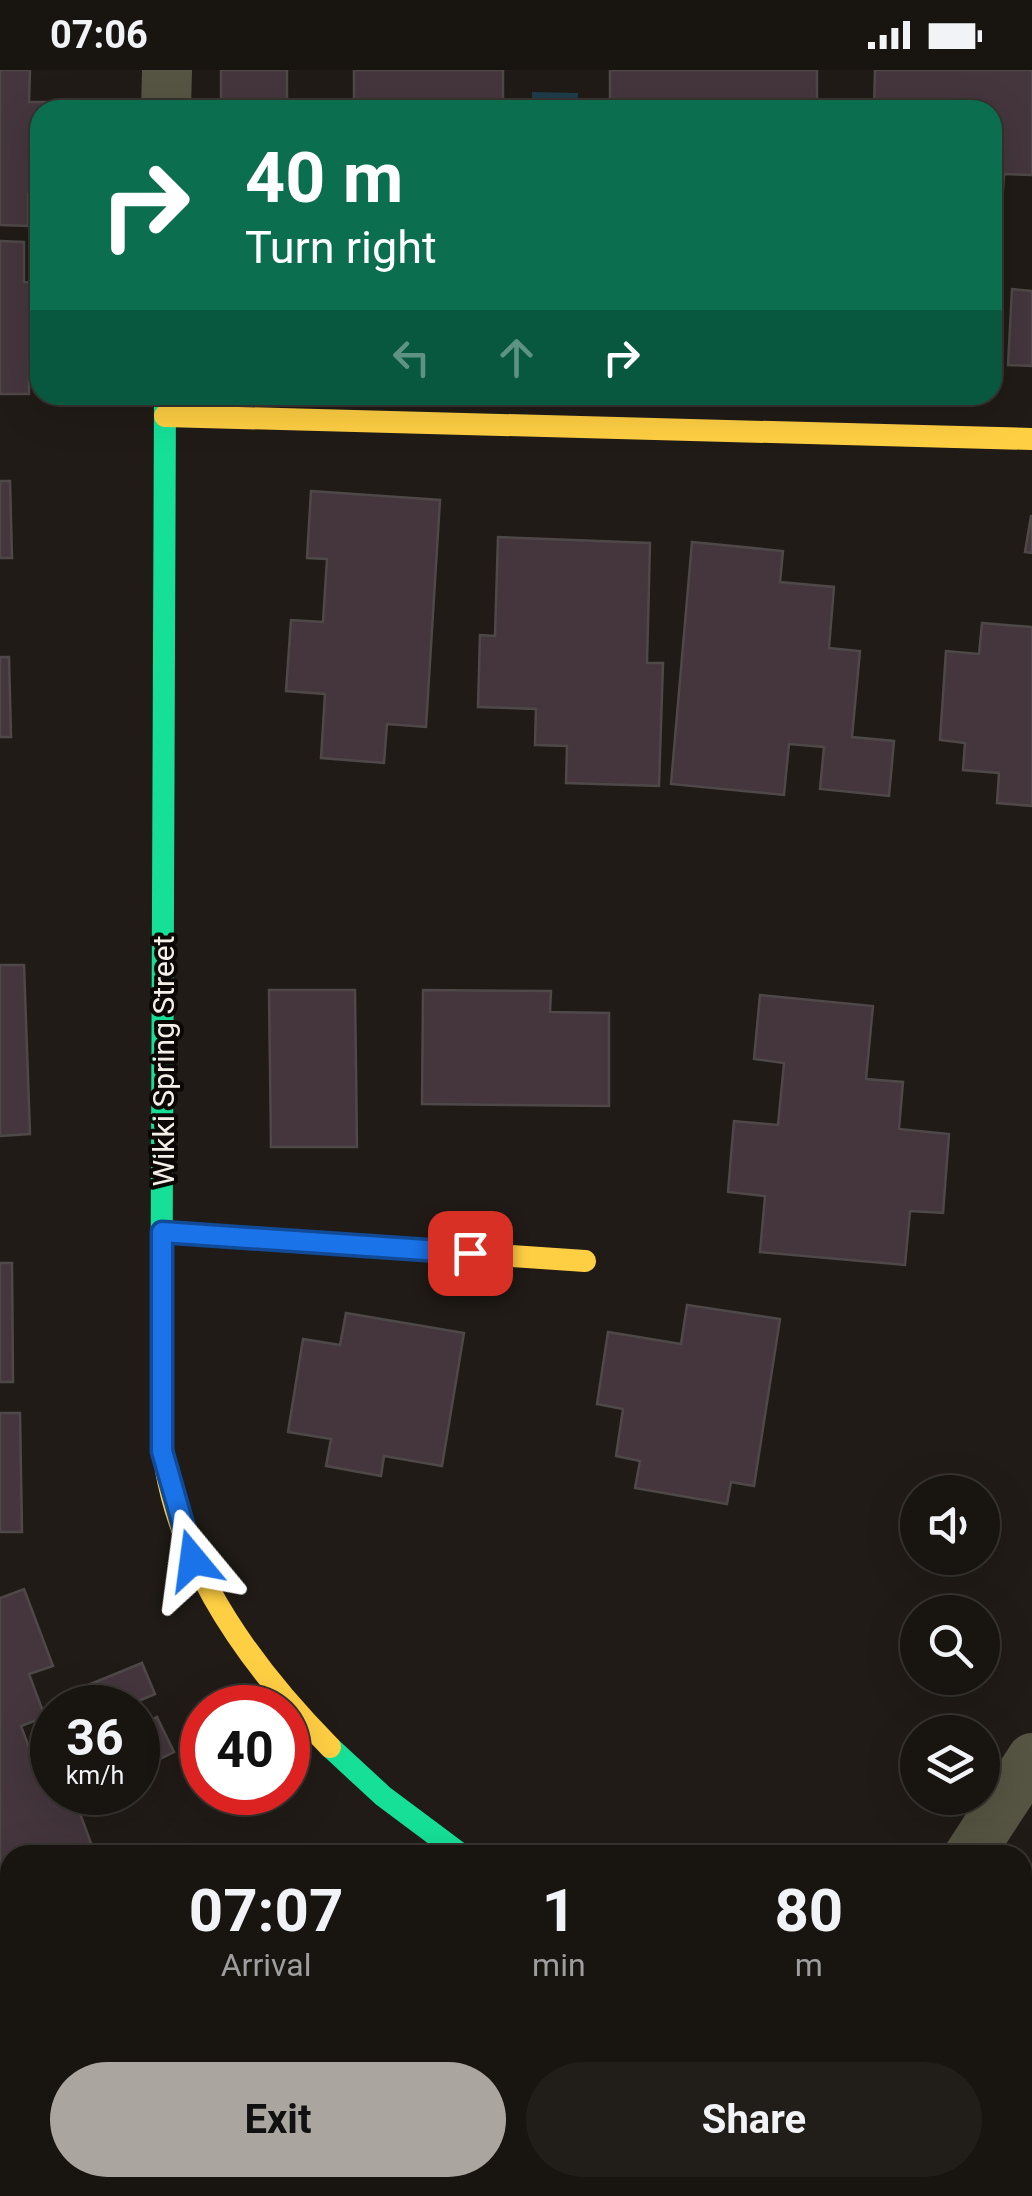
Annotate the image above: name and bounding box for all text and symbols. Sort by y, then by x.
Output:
text: 07:06 [50,13,148,57]
text: 40 m [245,137,403,219]
icon: right [80,140,210,270]
text: Turn right [245,221,437,274]
icon: left [384,330,439,385]
icon: ahead [489,330,544,385]
icon: right [594,330,649,385]
street label: Wikki Spring Street [146,935,181,1187]
pin [428,1211,513,1296]
icon: arrive [443,1226,498,1281]
map controls [900,1475,1000,1815]
button: sound [900,1475,1000,1575]
position arrow [141,1508,245,1612]
button: search [900,1595,1000,1695]
speed limit sign: 40 [180,1685,310,1815]
text: 36 [66,1709,124,1767]
button: layers [900,1715,1000,1815]
text: km/h [66,1761,124,1790]
text: 07:07 [189,1875,343,1946]
text: 1 [542,1875,576,1946]
text: 80 [774,1875,843,1946]
text: Arrival [221,1946,311,1984]
text: min [532,1946,586,1984]
text: m [795,1946,823,1984]
button: Exit [50,2062,506,2177]
button: Share [526,2062,982,2177]

